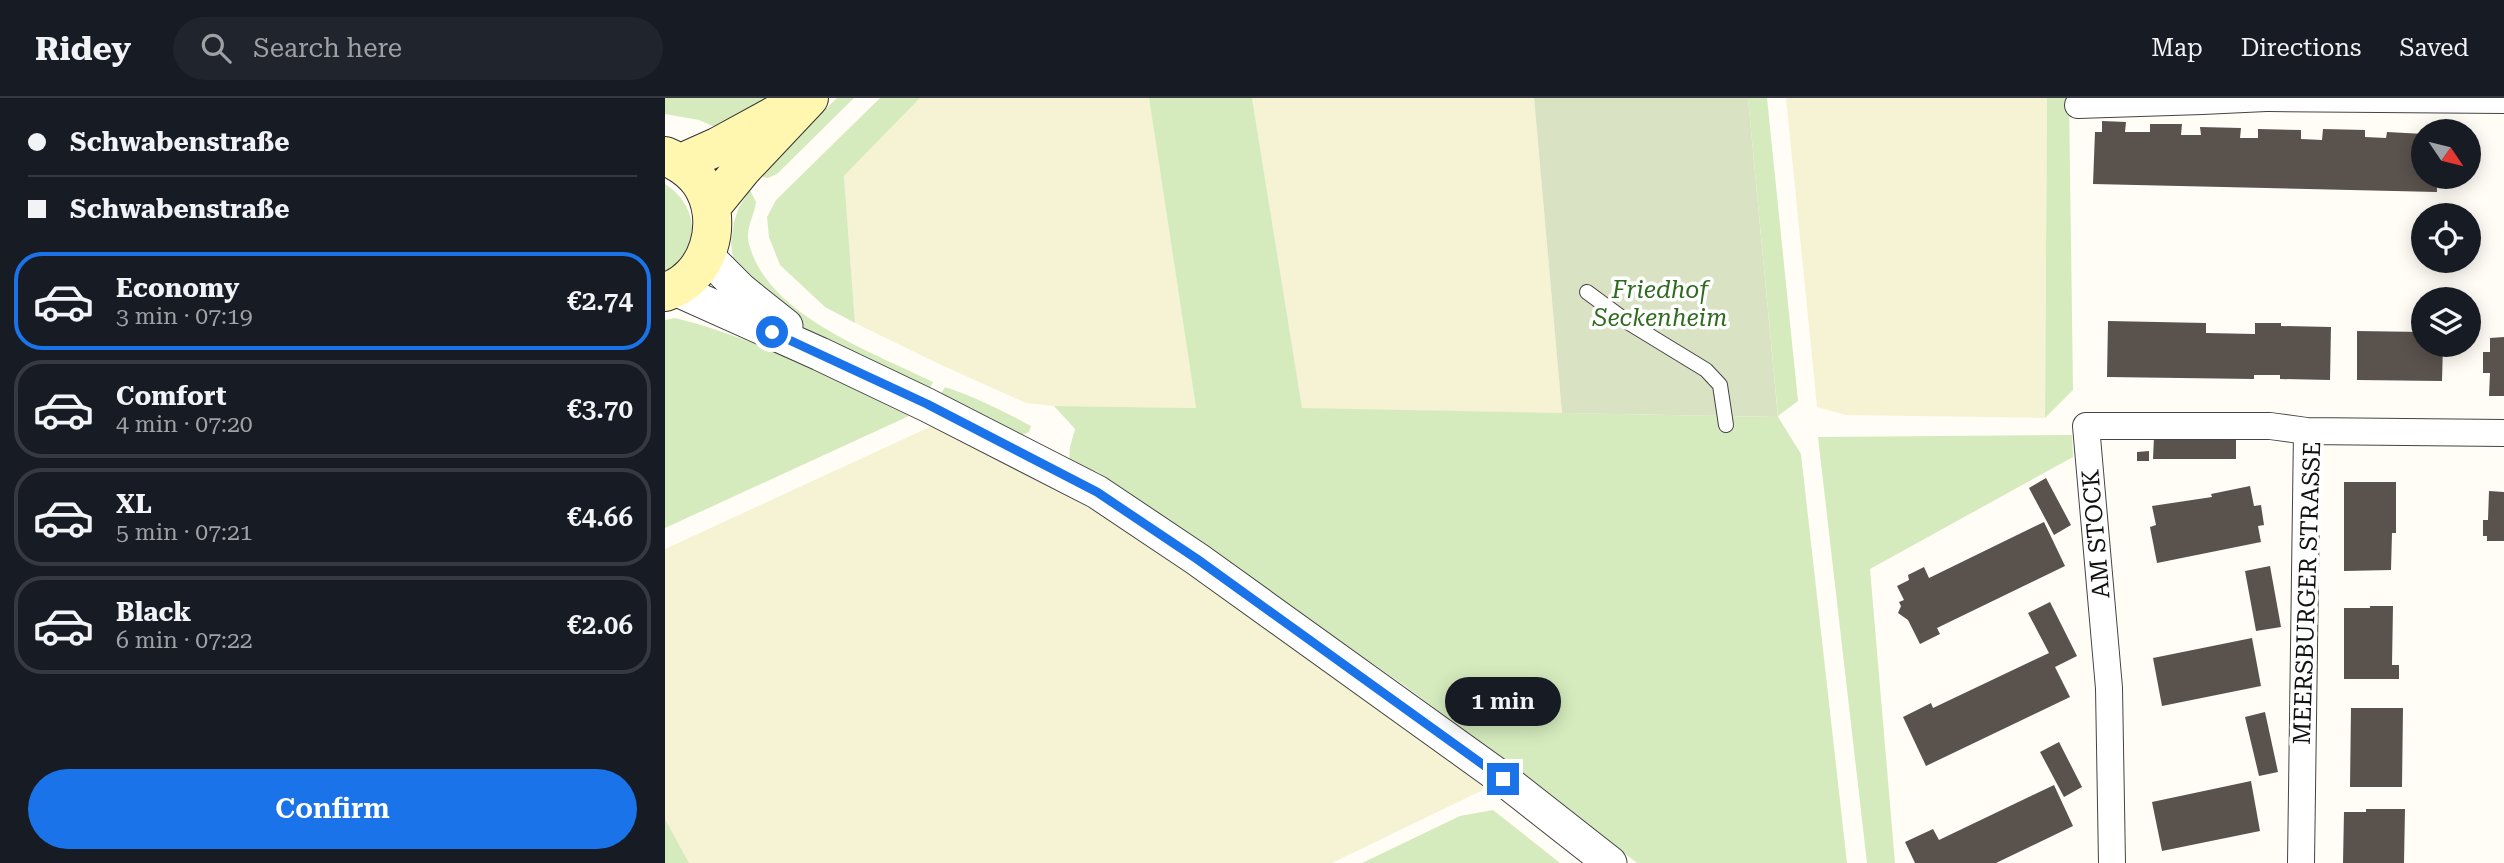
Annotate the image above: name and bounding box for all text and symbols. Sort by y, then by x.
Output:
search box [173,17,663,80]
text: Ridey [35,29,131,68]
icon: search [197,29,235,67]
text: Search here [253,33,402,63]
text: Map [2151,34,2203,62]
text: Directions [2241,34,2361,62]
text: Saved [2399,34,2469,62]
north arrow [2411,119,2481,189]
map controls [2411,119,2481,357]
text: Schwabenstraße [70,127,290,157]
text: Schwabenstraße [70,194,290,224]
button: locate [2411,203,2481,273]
icon: car [32,270,95,333]
text: Economy [116,273,239,303]
park label: Friedhof Seckenheim [1592,276,1727,332]
text: €2.74 [567,286,633,316]
button: layers [2411,287,2481,357]
text: 3 min · 07:19 [116,303,253,330]
route start [756,316,788,348]
icon: car [32,378,95,441]
text: Comfort [116,381,226,411]
text: €3.70 [567,394,633,424]
text: 4 min · 07:20 [116,411,253,438]
street label: MEERSBURGER STRASSE [2288,441,2326,745]
street label: AM STOCK [2076,468,2116,600]
icon: car [32,486,95,549]
text: XL [116,489,152,519]
text: €4.66 [567,502,633,532]
text: 5 min · 07:21 [116,519,253,546]
icon: car [32,594,95,657]
text: Black [116,597,191,627]
text: €2.06 [567,610,633,640]
text: 6 min · 07:22 [116,627,253,654]
callout: 1 min [1445,678,1561,726]
text: 1 min [1471,688,1535,715]
route end [1487,763,1519,795]
button: Confirm [28,769,637,849]

